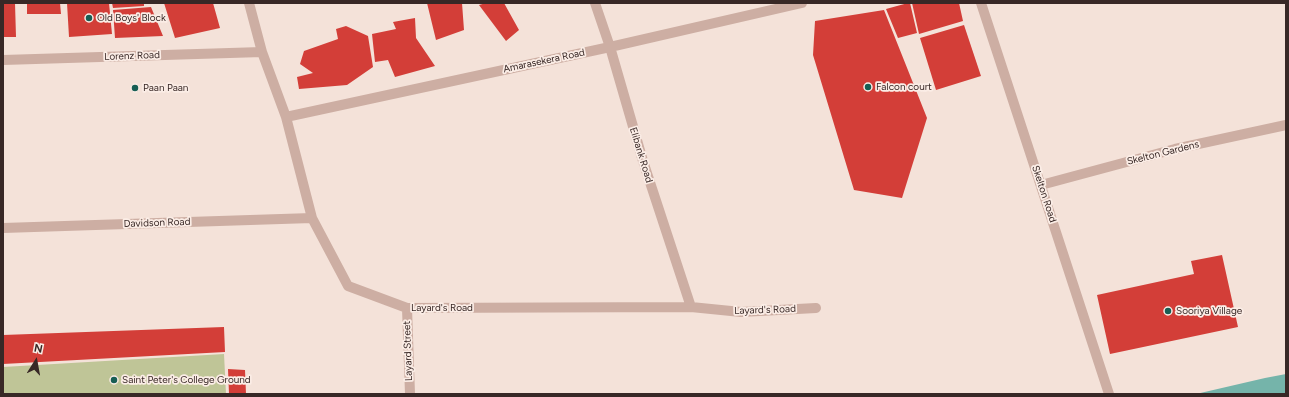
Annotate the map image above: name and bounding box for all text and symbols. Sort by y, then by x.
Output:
place label: Old Boys' Block [97,12,166,24]
marker: Old Boys' Block [84,13,94,23]
street label: Amarasekera Road [502,46,586,76]
street label: Lorenz Road [104,49,160,63]
place label: Falcon court [876,81,932,93]
place label: Paan Paan [143,82,188,94]
marker: Falcon court [863,82,873,92]
marker: Paan Paan [130,83,140,93]
street label: Elibank Road [627,126,655,184]
street label: Skelton Gardens [1126,138,1200,168]
street label: Skelton Road [1029,164,1059,224]
street label: Davidson Road [123,216,191,230]
street label: Layard's Road [411,302,473,314]
street label: Layard's Road [734,303,796,317]
place label: Sooriya Village [1176,305,1242,317]
marker: Sooriya Village [1163,306,1173,316]
street label: Layard Street [401,321,415,381]
north arrow [16,341,56,381]
text: N [33,342,44,356]
place label: Saint Peter's College Ground [122,374,251,386]
marker: Saint Peter's College Ground [109,375,119,385]

